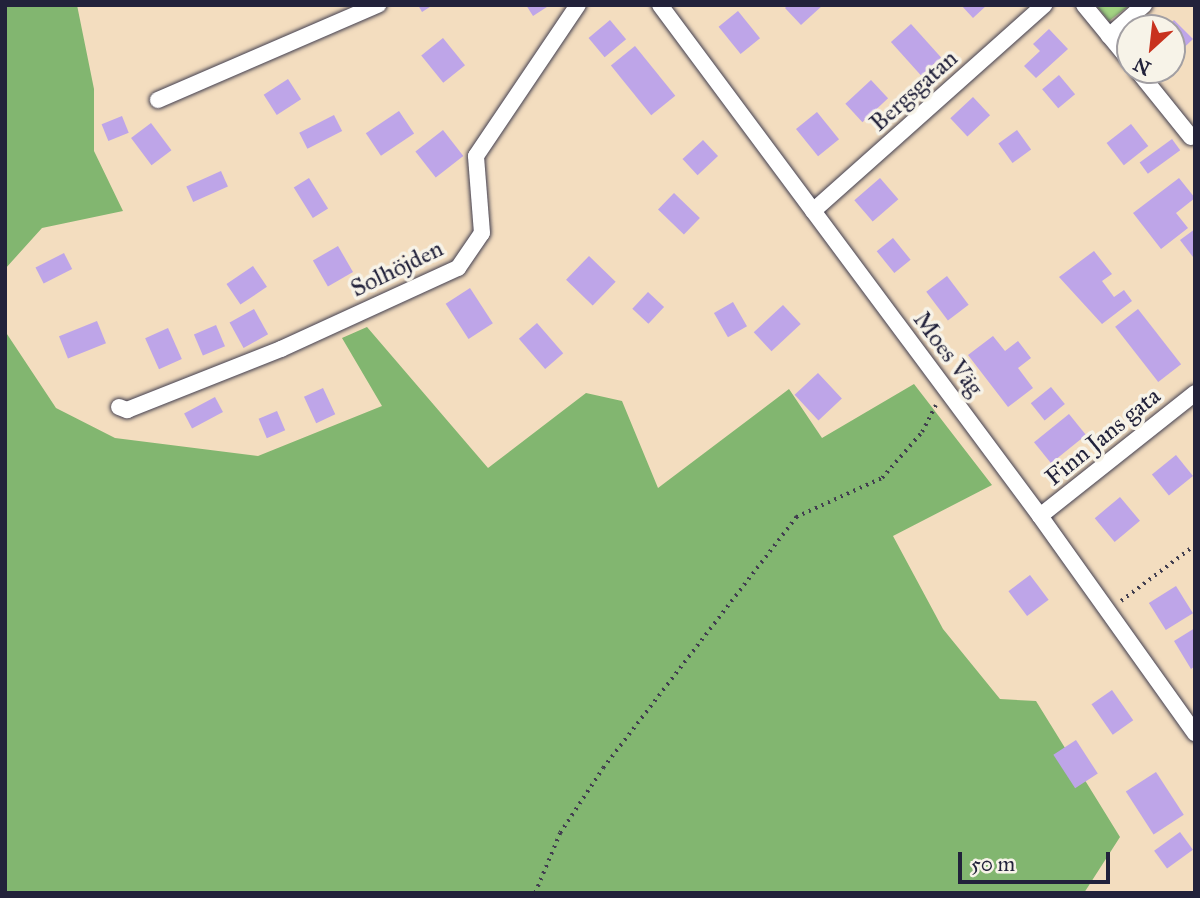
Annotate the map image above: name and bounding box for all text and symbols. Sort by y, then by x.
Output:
north arrow [1116,14,1186,84]
street label: Bergsgatan [864,44,964,138]
text: N [1130,52,1155,80]
street label: Solhöjden [346,234,448,304]
street label: Moes Väg [907,306,989,402]
street label: Finn Jans gata [1040,382,1166,492]
scale bar [962,838,1114,882]
text: 50 m [971,851,1015,877]

